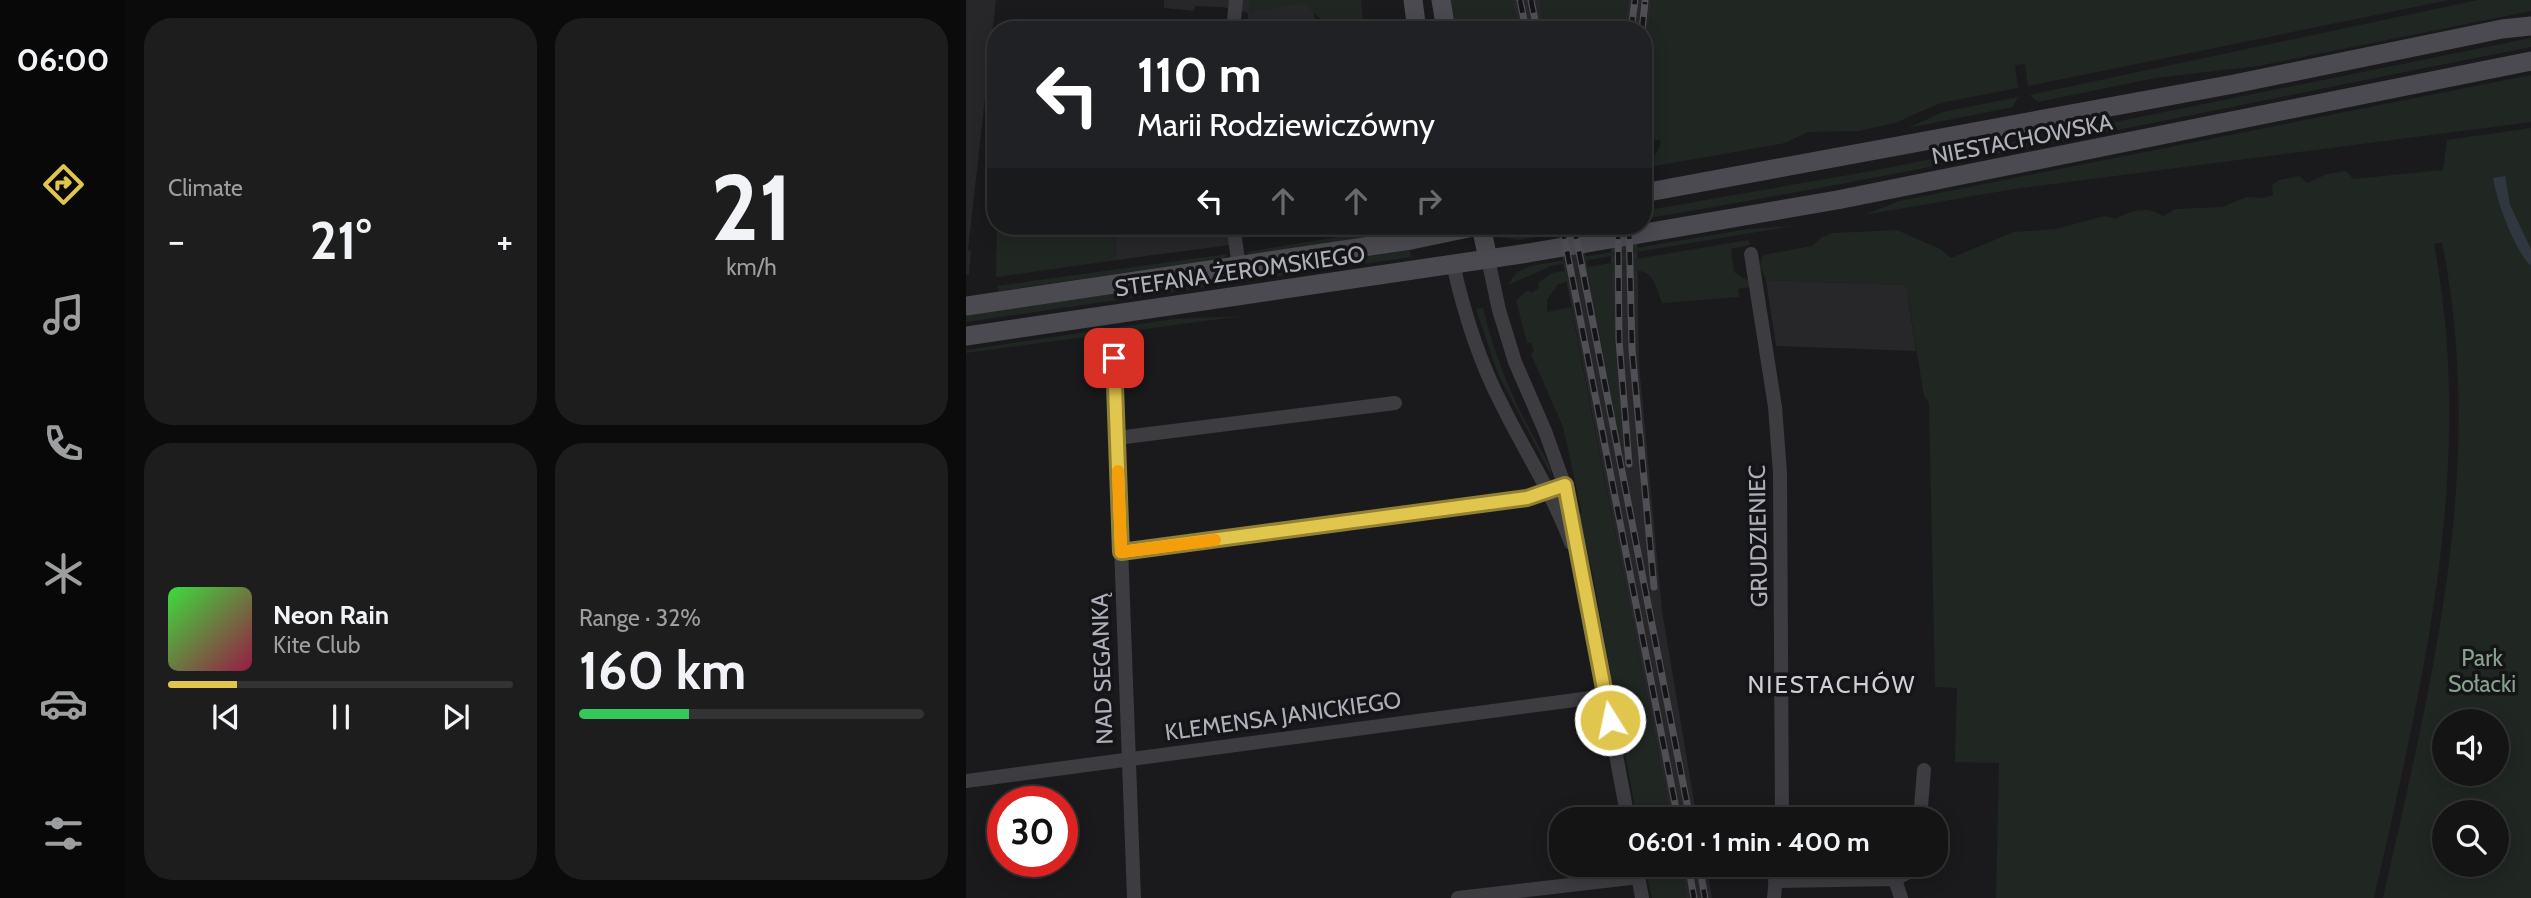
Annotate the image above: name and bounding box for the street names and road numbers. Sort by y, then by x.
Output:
street label: NIESTACHOWSKA [1929,108,2115,170]
street label: STEFANA ŻEROMSKIEGO [1113,240,1367,302]
street label: GRUDZIENIEC [1743,465,1773,607]
street label: NAD SEGANKĄ [1085,592,1119,745]
street label: KLEMENSA JANICKIEGO [1163,686,1403,746]

